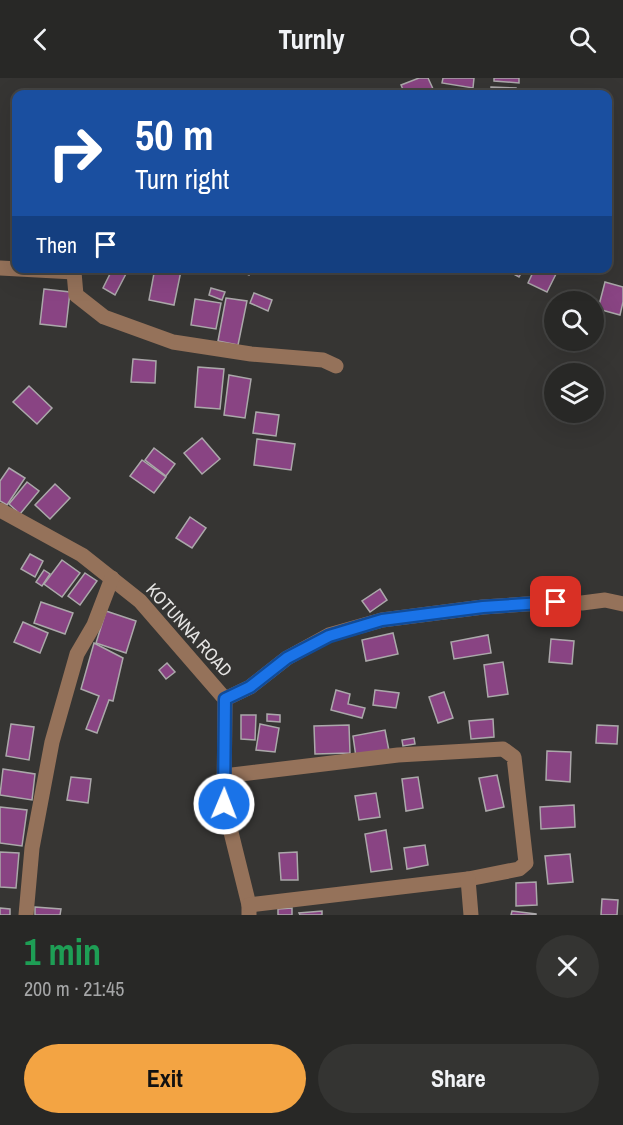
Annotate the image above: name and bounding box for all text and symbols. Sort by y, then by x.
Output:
text: Turnly [278,21,345,57]
icon: back [24,23,57,56]
icon: search [566,23,599,56]
text: 50 m [135,107,214,163]
icon: right [36,114,114,192]
text: Turn right [135,161,229,197]
icon: arrive [89,228,122,261]
text: Then [36,230,77,260]
map controls [544,291,604,423]
button: search [544,291,604,351]
button: layers [544,363,604,423]
pin [530,576,581,627]
street label: KOTUNNA ROAD [141,577,238,682]
icon: arrive [539,585,572,618]
position arrow [192,772,256,836]
text: 1 min [24,928,101,976]
button: close [536,935,599,998]
text: 200 m · 21:45 [24,975,124,1002]
button: Exit [24,1044,306,1113]
button: Share [318,1044,599,1113]

